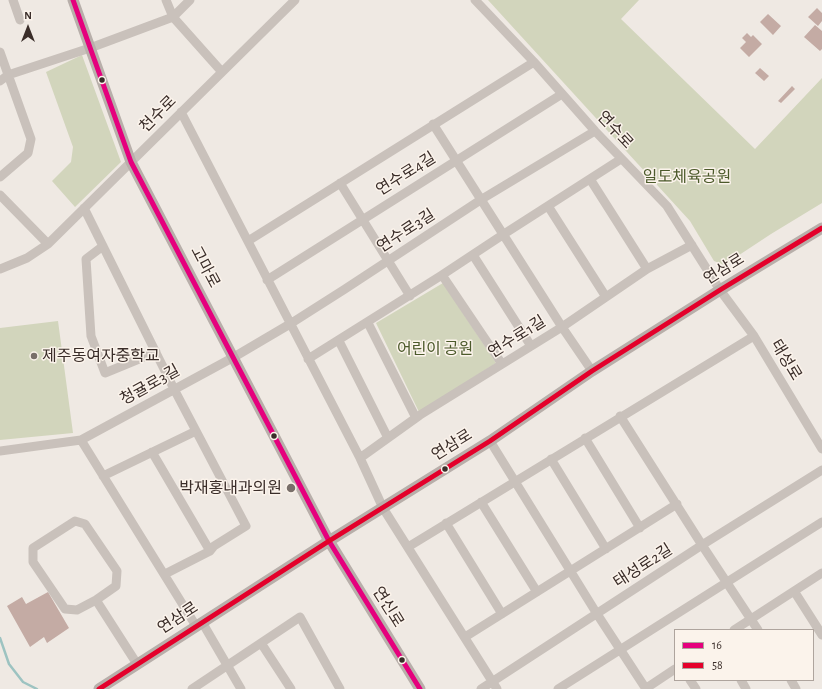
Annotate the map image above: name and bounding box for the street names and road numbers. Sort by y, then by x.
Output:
street label: 천수로 [136,92,180,136]
street label: 연수로 [593,107,637,153]
street label: 연수로4길 [373,148,439,200]
street label: 연수로3길 [373,205,439,257]
street label: 고마로 [186,243,224,291]
street label: 연삼로 [700,249,748,289]
street label: 연수로1길 [485,312,549,362]
street label: 태성로 [766,336,806,384]
street label: 청귤로3길 [117,361,183,409]
street label: 연삼로 [428,425,476,465]
street label: 태성로2길 [610,540,676,592]
street label: 연신로 [368,583,408,631]
street label: 연삼로 [154,598,202,638]

